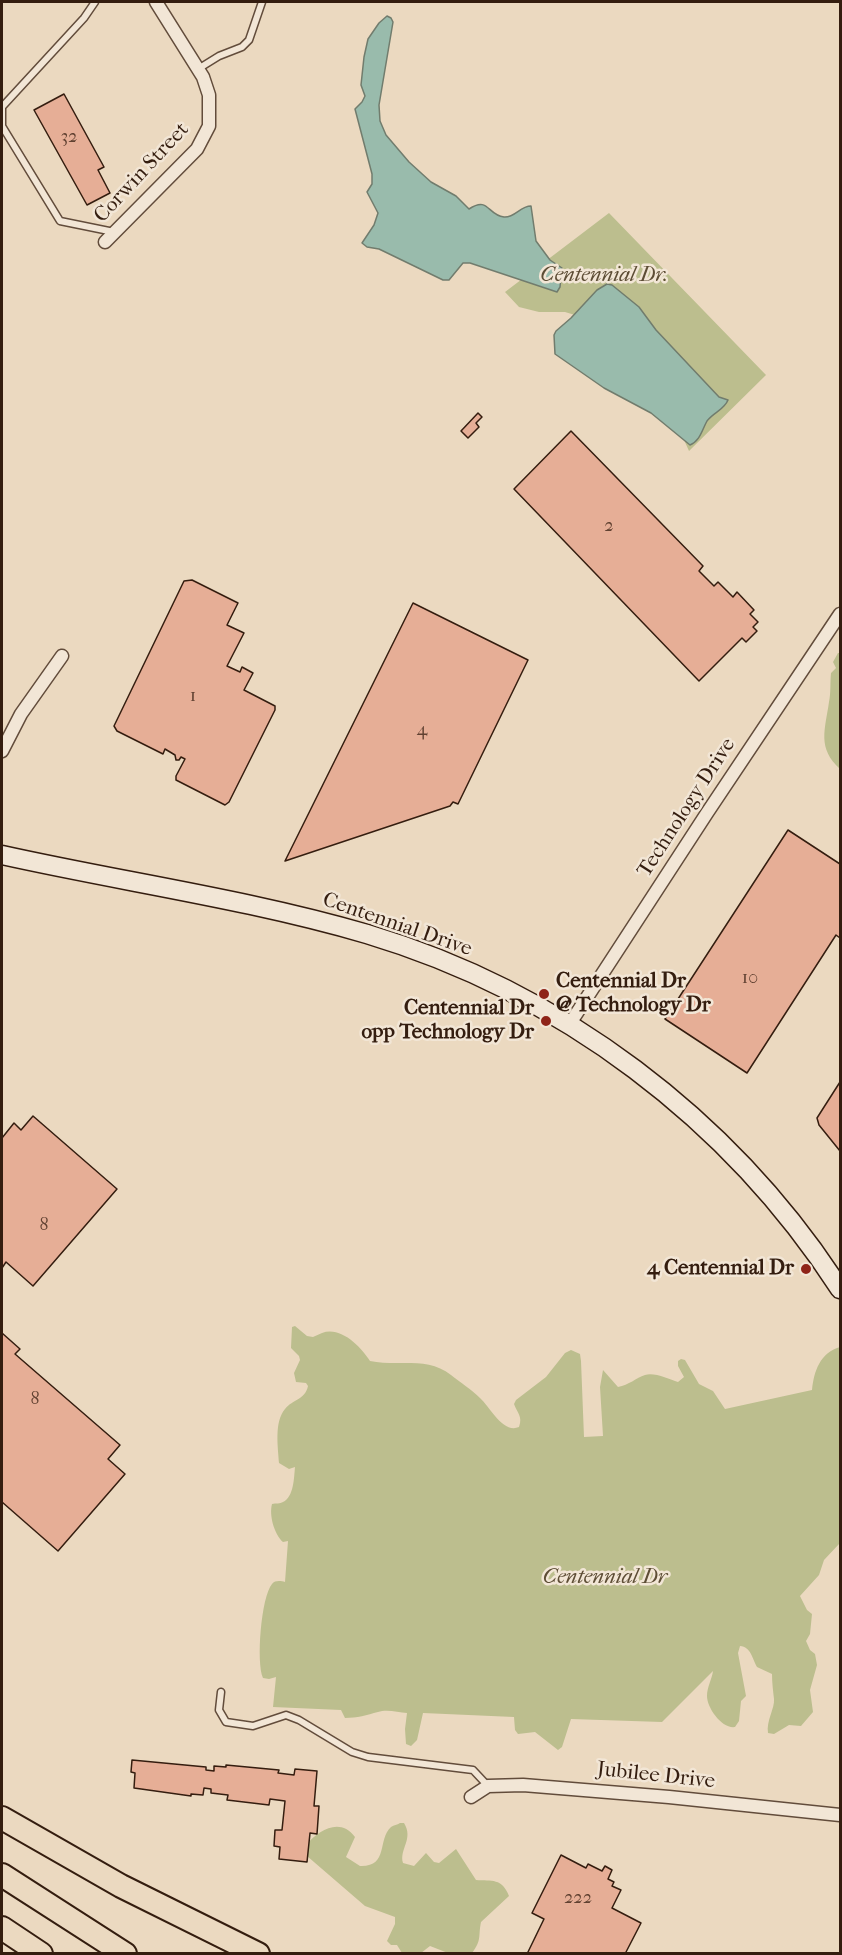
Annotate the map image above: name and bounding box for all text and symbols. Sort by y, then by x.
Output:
street label: Corwin Street [89,118,195,228]
house number: 32 [61,127,77,149]
park label: Centennial Dr. [540,263,668,289]
house number: 2 [604,516,614,538]
house number: 1 [190,686,196,708]
house number: 4 [417,720,427,742]
street label: Technology Drive [633,734,741,882]
street label: Centennial Drive [319,888,475,962]
house number: 10 [742,968,758,990]
place label: Centennial Dr @ Technology Dr [556,969,711,1019]
marker: Centennial Dr @ Technology Dr [537,987,551,1001]
place label: Centennial Dr opp Technology Dr [361,996,534,1046]
marker: Centennial Dr opp Technology Dr [539,1014,553,1028]
house number: 8 [39,1215,49,1237]
place label: 4 Centennial Dr [647,1256,794,1282]
marker: 4 Centennial Dr [799,1262,813,1276]
house number: 8 [30,1389,40,1411]
park label: Centennial Dr [543,1565,667,1591]
street label: Jubilee Drive [596,1757,716,1795]
house number: 222 [564,1888,592,1910]

